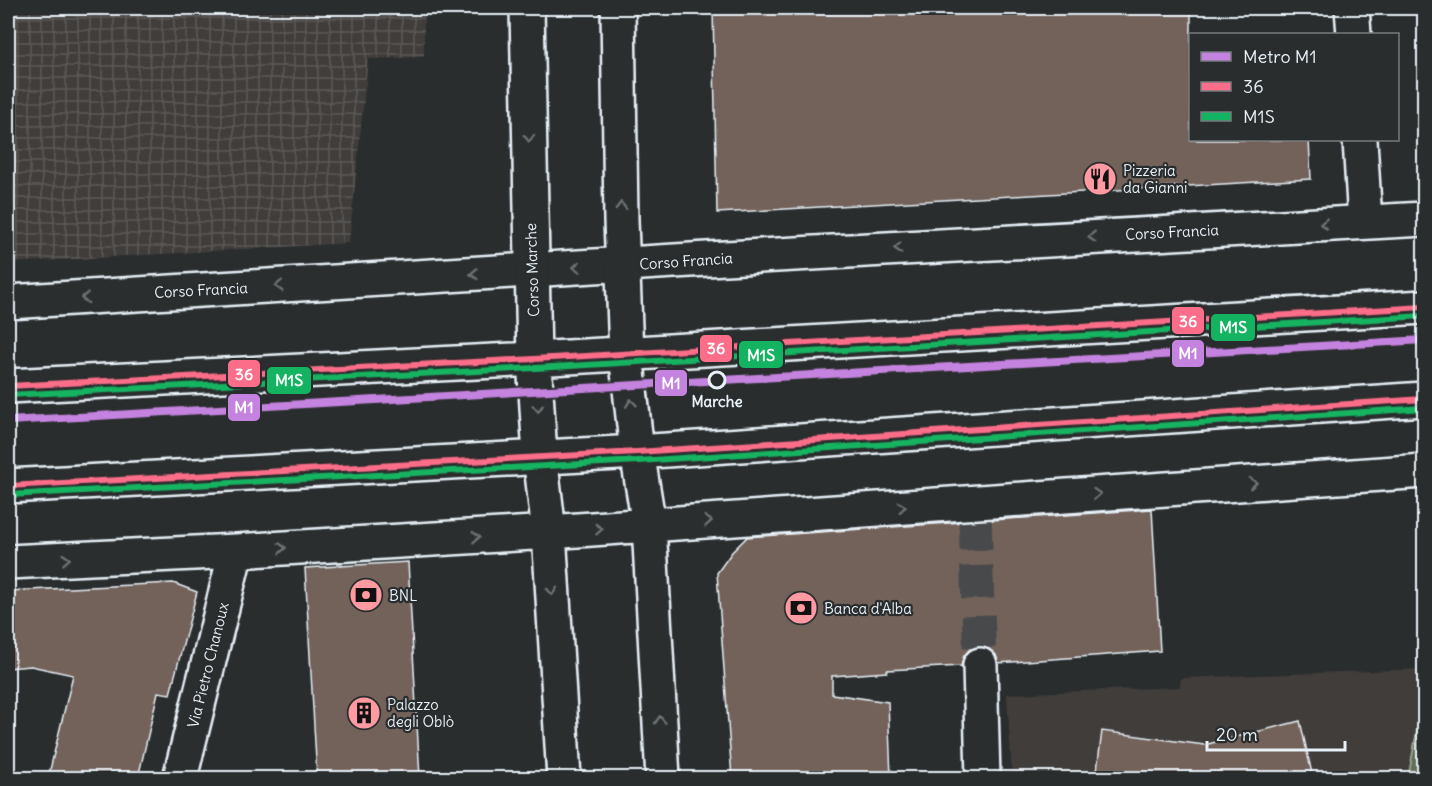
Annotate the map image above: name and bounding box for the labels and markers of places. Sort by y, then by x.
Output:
restaurant icon: Pizzeria da Gianni [1082,161,1118,197]
place label: Pizzeria da Gianni [1123,161,1187,197]
marker: Marche [708,371,726,389]
place label: Marche [692,392,743,411]
bank icon: BNL [348,577,384,613]
place label: BNL [389,586,417,605]
bank icon: Banca d'Alba [783,590,819,626]
place label: Banca d'Alba [824,599,912,618]
building icon: Palazzo degli Oblò [346,695,382,731]
place label: Palazzo degli Oblò [387,695,454,731]

